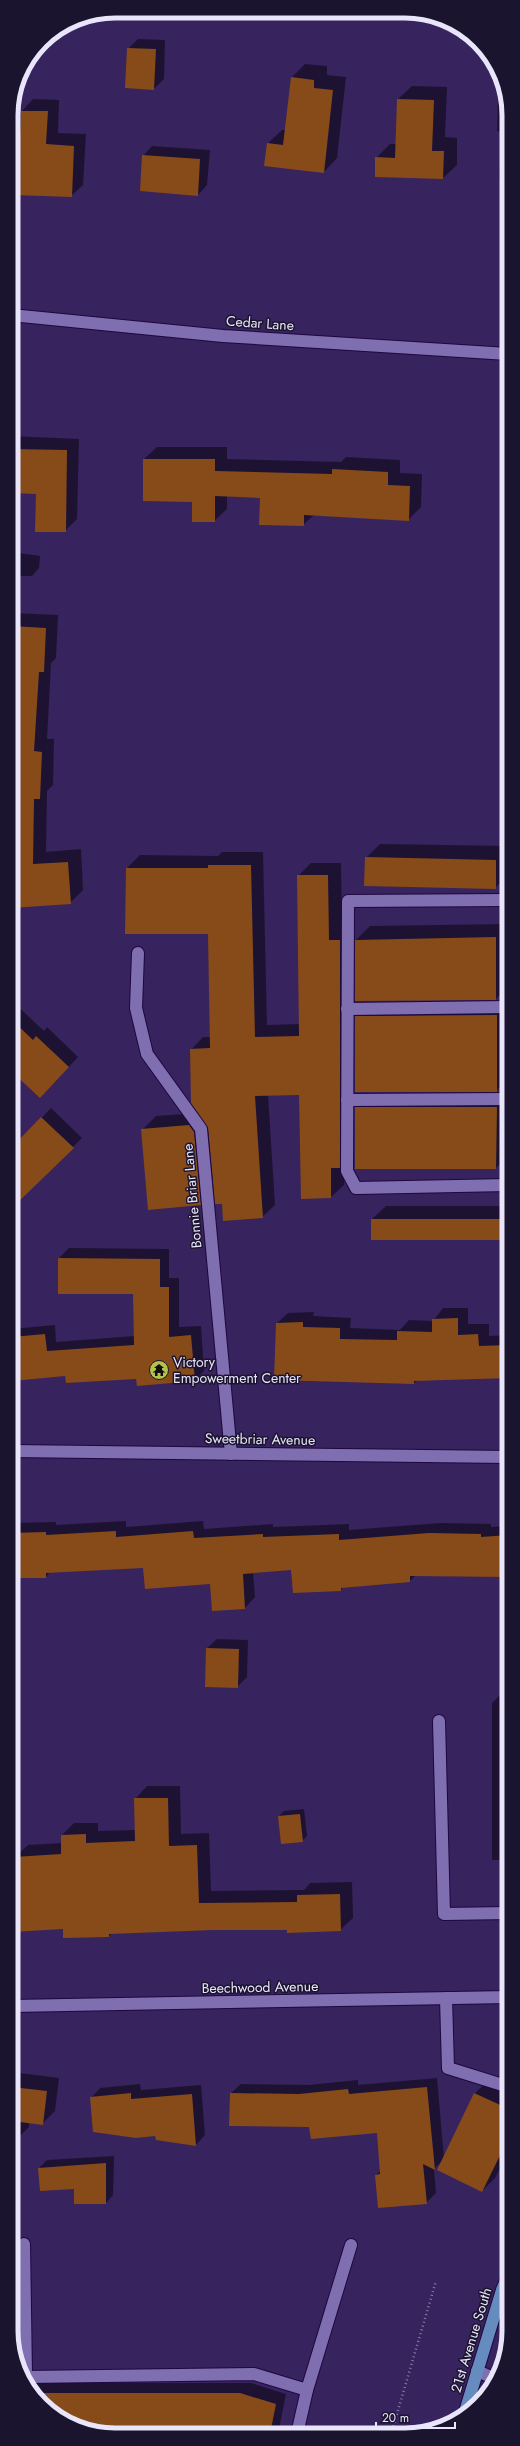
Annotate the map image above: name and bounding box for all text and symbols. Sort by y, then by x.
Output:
street label: Cedar Lane [225,311,295,335]
street label: Bonnie Briar Lane [177,1143,207,1249]
place label: Victory Empowerment Center [173,1352,301,1388]
temple icon: Victory Empowerment Center [148,1359,170,1381]
street label: Sweetbriar Avenue [205,1428,315,1450]
street label: Beechwood Avenue [202,1976,318,1998]
street label: 21st Avenue South [446,2285,496,2395]
scale bar [376,2404,455,2430]
text: 20 m [382,2409,409,2427]

